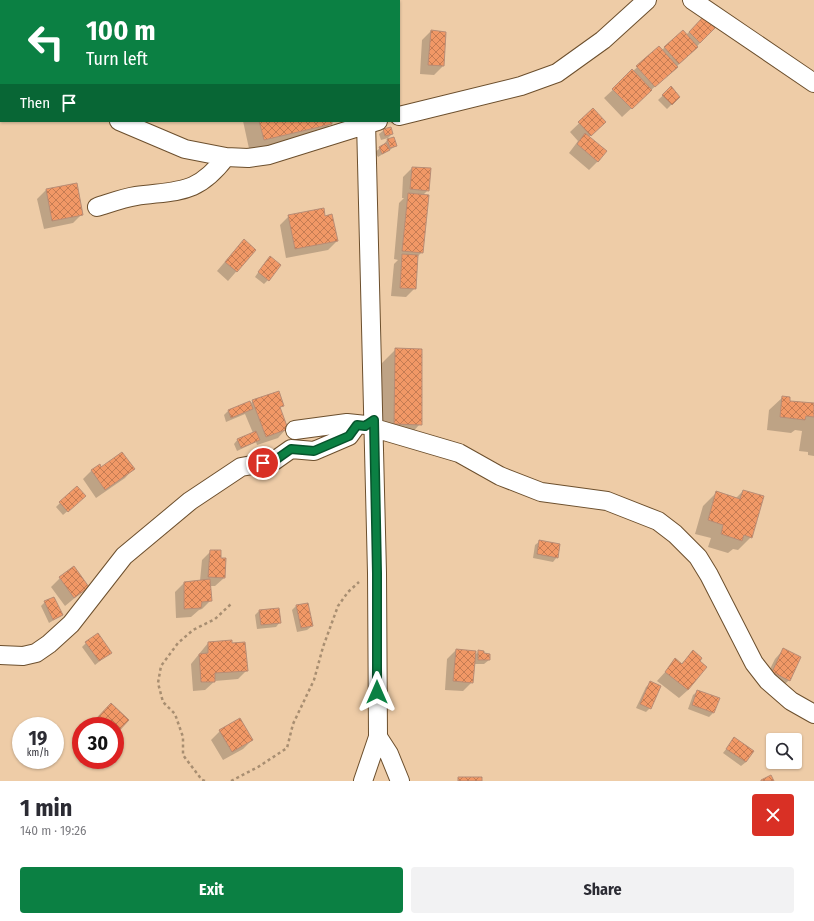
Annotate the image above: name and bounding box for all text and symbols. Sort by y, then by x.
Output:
text: 100 m [86,14,156,47]
icon: left [20,16,72,68]
text: Turn left [86,48,148,70]
icon: arrive [58,92,80,114]
text: Then [20,94,50,112]
pin [246,446,280,480]
icon: arrive [252,452,274,474]
position arrow [356,671,398,713]
speed limit sign: 30 [72,717,124,769]
text: 19 [29,726,47,750]
map controls [766,733,802,769]
button: search [766,733,802,769]
text: km/h [27,747,49,759]
text: 1 min [20,794,72,822]
button: close [752,794,794,836]
text: 140 m · 19:26 [20,823,86,838]
button: Exit [20,867,403,913]
button: Share [411,867,794,913]

